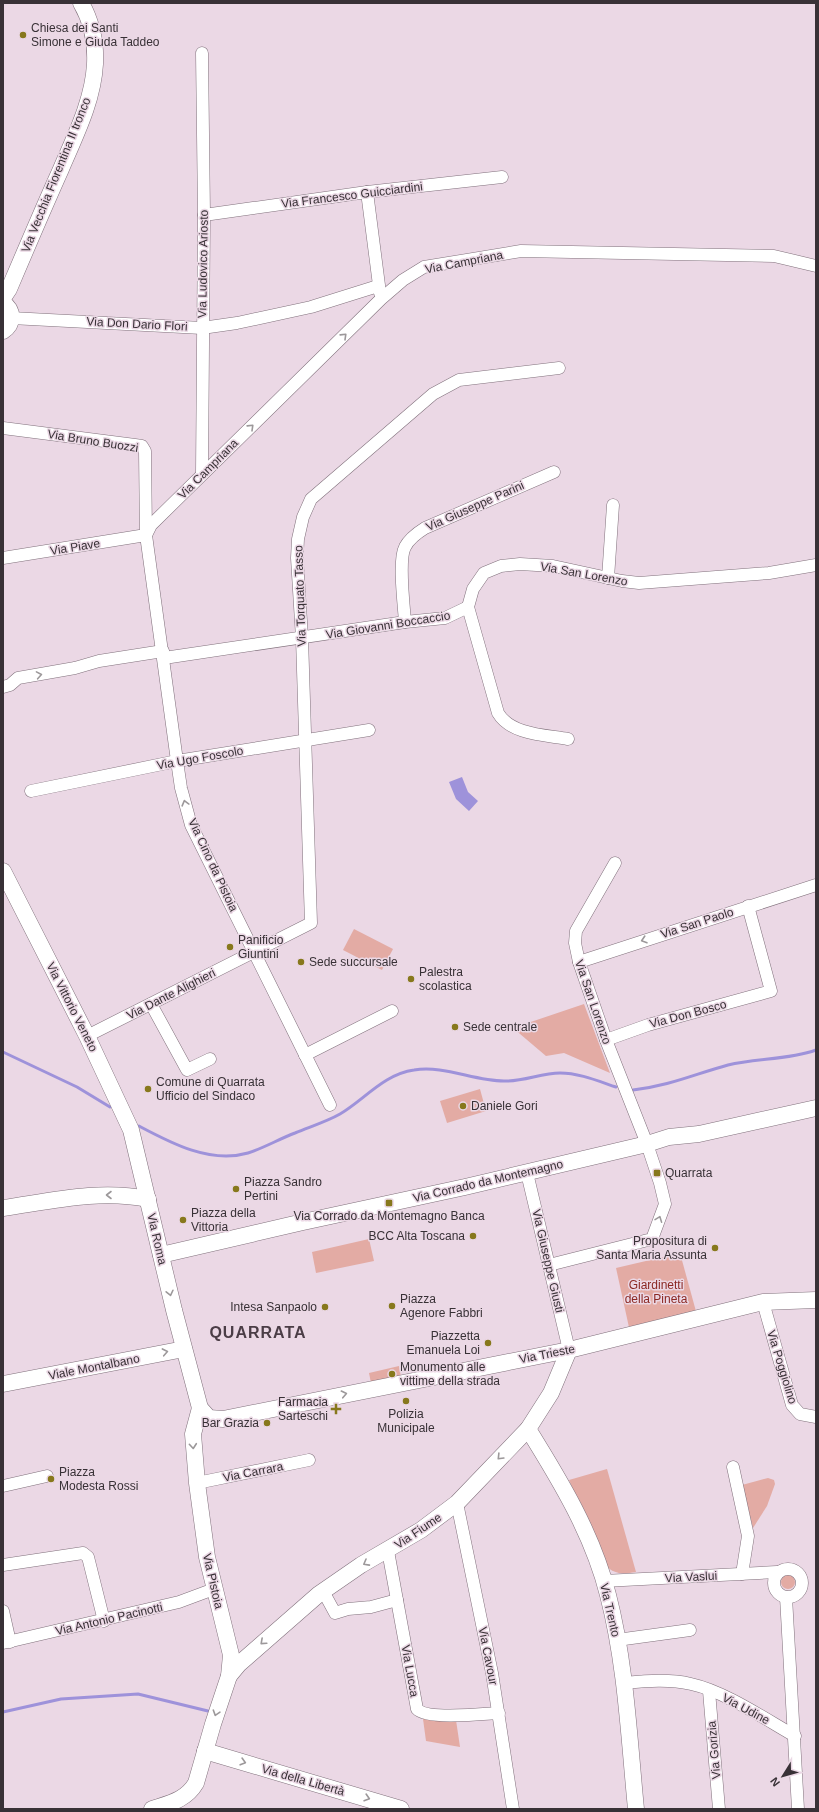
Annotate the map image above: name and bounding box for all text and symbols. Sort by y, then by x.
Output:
place label: Chiesa dei Santi Simone e Giuda Taddeo [31,21,160,49]
marker: Chiesa dei Santi Simone e Giuda Taddeo [18,30,28,40]
street label: Via Vecchia Fiorentina II tronco [18,95,94,255]
street label: Via Francesco Guicciardini [280,179,424,211]
street label: Via Ludovico Ariosto [195,209,211,318]
street label: Via Campriana [424,248,505,276]
street label: Via Don Dario Flori [86,314,188,334]
one-way arrow [339,333,347,341]
one-way arrow [246,424,254,431]
street label: Via Bruno Buozzi [47,427,139,455]
street label: Via Campriana [175,436,241,502]
street label: Via Giuseppe Parini [424,478,526,534]
street label: Via Piave [49,536,101,558]
street label: Via Torquato Tasso [291,545,309,647]
street label: Via San Lorenzo [539,559,629,589]
street label: Via Giovanni Boccaccio [325,608,452,642]
one-way arrow [36,671,42,679]
street label: Via Ugo Foscolo [156,743,245,773]
one-way arrow [182,799,190,806]
street label: Via Cino da Pistoia [185,816,241,914]
street label: Via San Paolo [659,905,736,941]
place label: Panificio Giuntini [238,933,284,961]
one-way arrow [641,935,648,944]
marker: Panificio Giuntini [225,942,235,952]
place label: Sede succursale [309,955,398,969]
marker: Sede succursale [296,957,306,967]
street label: Via San Lorenzo [572,958,614,1046]
street label: Via Vittorio Veneto [43,960,101,1054]
place label: Palestra scolastica [419,965,472,993]
street label: Via Dante Alighieri [124,966,218,1022]
marker: Palestra scolastica [406,974,416,984]
street label: Via Don Bosco [648,997,728,1031]
place label: Sede centrale [463,1020,537,1034]
marker: Sede centrale [450,1022,460,1032]
place label: Comune di Quarrata Ufficio del Sindaco [156,1075,265,1103]
marker: Comune di Quarrata Ufficio del Sindaco [143,1084,153,1094]
place label: Daniele Gori [471,1099,538,1113]
marker: Daniele Gori [458,1101,468,1111]
street label: Via Corrado da Montemagno [411,1157,565,1205]
place label: Quarrata [665,1166,713,1180]
marker: Quarrata [652,1168,662,1178]
place label: Piazza Sandro Pertini [244,1175,322,1203]
marker: Piazza Sandro Pertini [231,1184,241,1194]
one-way arrow [106,1191,112,1199]
marker: Via Corrado da Montemagno Banca [384,1198,394,1208]
place label: Piazza della Vittoria [191,1206,256,1234]
street label: Via Giuseppe Giusti [529,1208,567,1314]
place label: Via Corrado da Montemagno Banca [293,1209,485,1223]
street label: Via Roma [144,1212,170,1266]
marker: Piazza della Vittoria [178,1215,188,1225]
one-way arrow [655,1216,663,1223]
place label: BCC Alta Toscana [369,1229,465,1243]
marker: BCC Alta Toscana [468,1231,478,1241]
place label: Propositura di Santa Maria Assunta [596,1234,707,1262]
marker: Propositura di Santa Maria Assunta [710,1243,720,1253]
park label: Giardinetti della Pineta [625,1278,688,1306]
one-way arrow [165,1289,174,1296]
place label: Piazza Agenore Fabbri [400,1292,483,1320]
place label: Intesa Sanpaolo [230,1300,317,1314]
marker: Piazza Agenore Fabbri [387,1301,397,1311]
marker: Intesa Sanpaolo [320,1302,330,1312]
district label: QUARRATA [209,1324,307,1341]
street label: Via Poggiolino [764,1328,800,1406]
place label: Piazzetta Emanuela Loi [407,1329,480,1357]
marker: Piazzetta Emanuela Loi [483,1338,493,1348]
street label: Via Trieste [518,1342,576,1366]
one-way arrow [162,1349,168,1357]
street label: Viale Montalbano [47,1351,141,1383]
place label: Monumento alle vittime della strada [400,1360,500,1388]
marker: Monumento alle vittime della strada [387,1369,397,1379]
one-way arrow [340,1391,347,1399]
place label: Farmacia Sarteschi [278,1395,328,1423]
marker: Polizia Municipale [401,1396,411,1406]
marker: Farmacia Sarteschi [331,1404,341,1414]
place label: Polizia Municipale [377,1407,435,1435]
place label: Bar Grazia [202,1416,259,1430]
marker: Bar Grazia [262,1418,272,1428]
one-way arrow [189,1443,198,1449]
one-way arrow [497,1452,505,1460]
street label: Via Carrara [222,1459,285,1485]
place label: Piazza Modesta Rossi [59,1465,138,1493]
marker: Piazza Modesta Rossi [46,1474,56,1484]
street label: Via Fiume [392,1510,444,1552]
street label: Via Pistoia [200,1552,226,1610]
one-way arrow [363,1558,370,1565]
street label: Via Vaslui [665,1569,717,1585]
street label: Via Trento [597,1582,623,1638]
street label: Via Antonio Pacinotti [54,1600,164,1638]
street label: Via Cavour [475,1626,501,1686]
one-way arrow [261,1637,268,1644]
street label: Via Lucca [399,1644,422,1698]
street label: Via Udine [720,1691,772,1727]
one-way arrow [213,1709,221,1716]
street label: Via Gorizia [704,1720,724,1780]
north arrow [763,1756,803,1796]
one-way arrow [239,1757,246,1766]
street label: Via della Libertà [260,1761,346,1799]
text: N [768,1775,782,1789]
one-way arrow [364,1794,371,1802]

